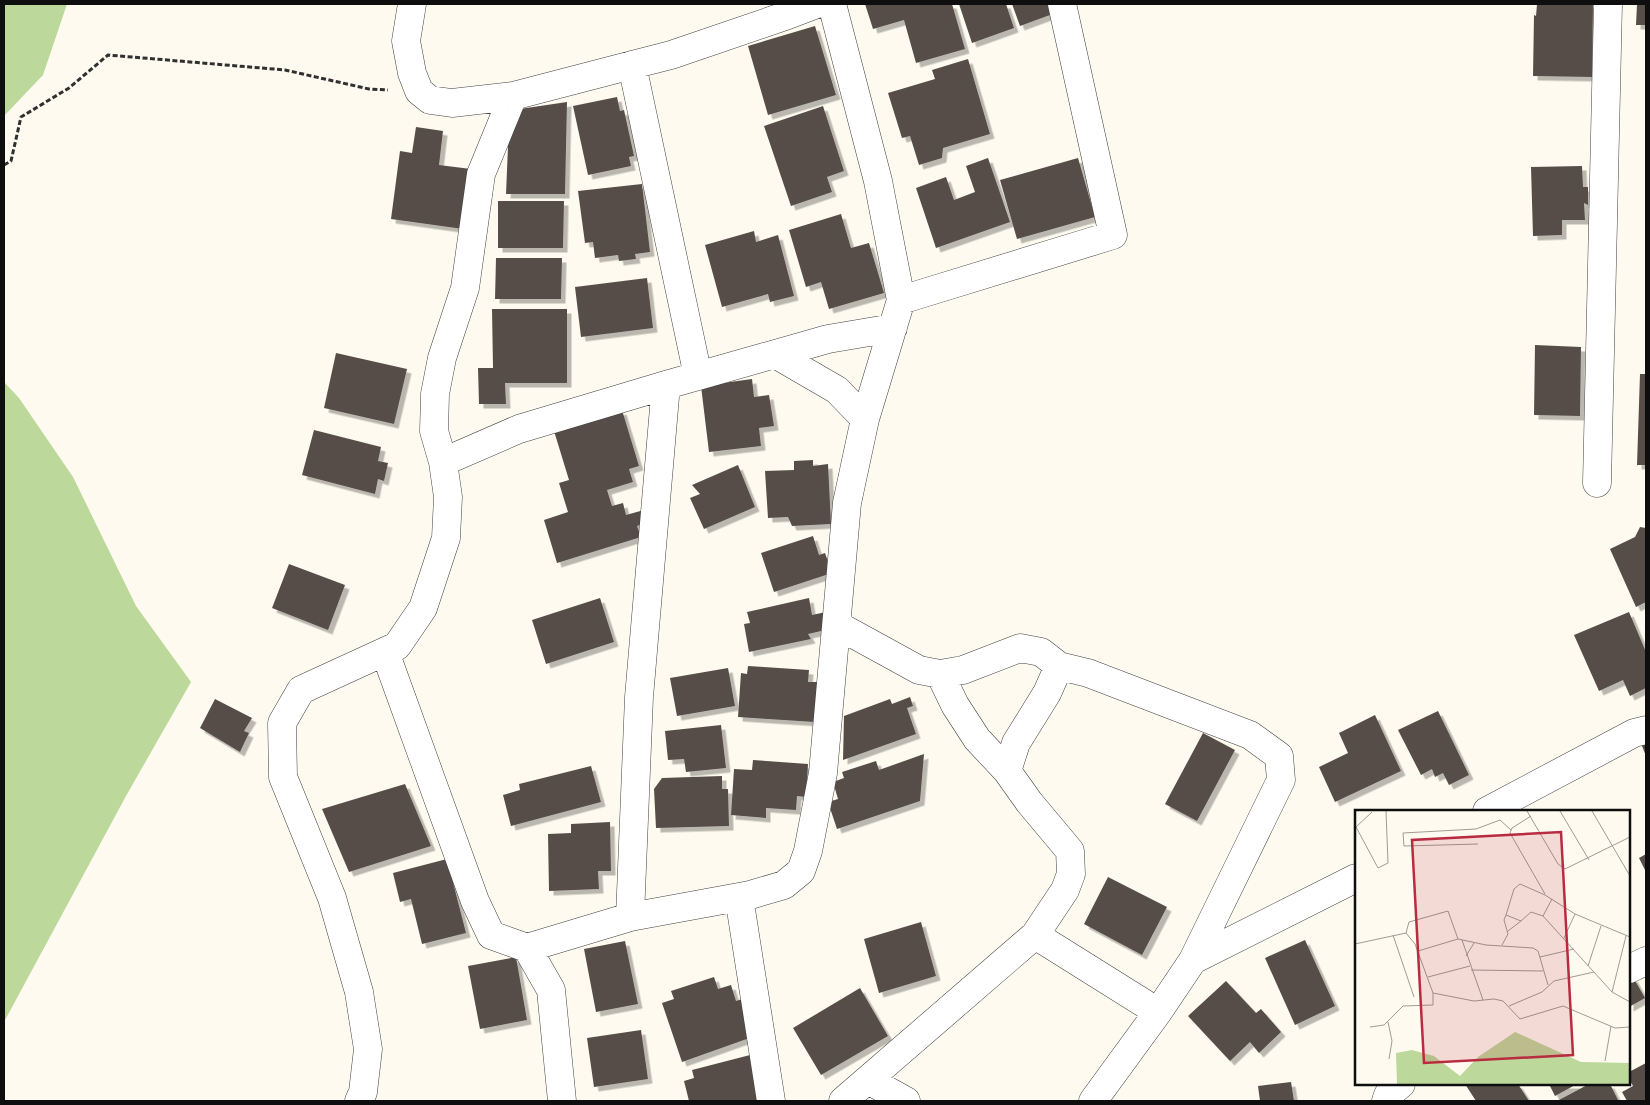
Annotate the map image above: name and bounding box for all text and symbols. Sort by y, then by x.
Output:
inset map [1355,810,1630,1085]

